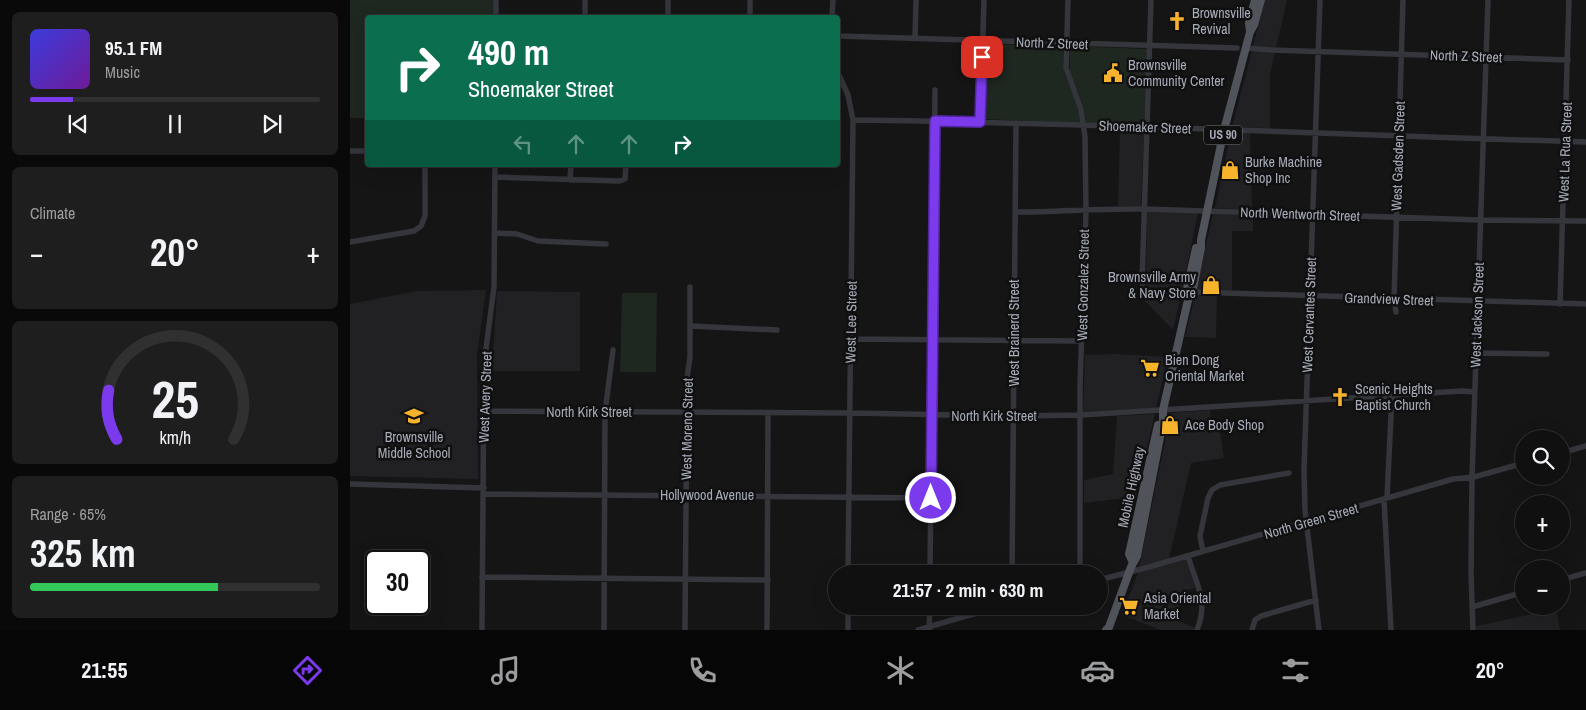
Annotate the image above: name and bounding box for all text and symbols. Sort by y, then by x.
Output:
place label: Brownsville Revival [1192,4,1251,38]
church icon: Brownsville Revival [1166,10,1188,32]
text: 490 m [468,29,549,76]
street label: North Z Street [1016,33,1088,53]
text: 95.1 FM [105,35,162,61]
icon: right [385,35,450,100]
pin [961,36,1003,78]
icon: arrive [968,43,996,71]
street label: North Z Street [1430,46,1502,66]
place label: Brownsville Community Center [1128,56,1225,90]
text: Music [105,61,140,83]
public building icon: Brownsville Community Center [1102,62,1124,84]
text: Shoemaker Street [468,74,613,104]
street label: West Gadsden Street [1387,101,1409,211]
street label: West La Rua Street [1554,102,1576,202]
icon: previous [64,110,92,138]
icon: pause [161,110,189,138]
icon: next [258,110,286,138]
street label: Shoemaker Street [1098,116,1192,138]
road number: US 90 [1204,126,1242,144]
icon: left [509,130,537,158]
icon: ahead [562,130,590,158]
icon: ahead [615,130,643,158]
icon: right [668,130,696,158]
place label: Burke Machine Shop Inc [1245,153,1322,187]
shop icon: Burke Machine Shop Inc [1219,159,1241,181]
text: Climate [30,202,75,224]
street label: North Wentworth Street [1240,203,1360,225]
text: 20° [150,227,200,278]
street label: West Gonzalez Street [1073,229,1093,341]
text: − [30,234,43,272]
text: + [307,234,320,272]
street label: West Cervantes Street [1298,257,1320,373]
street label: West Jackson Street [1466,262,1488,368]
place label: Brownsville Army & Navy Store [1108,268,1196,302]
shop icon: Brownsville Army & Navy Store [1200,274,1222,296]
street label: West Brainerd Street [1005,279,1023,387]
street label: West Lee Street [841,281,861,363]
street label: Grandview Street [1344,288,1434,310]
street label: West Avery Street [474,351,496,443]
place label: Bien Dong Oriental Market [1165,351,1244,385]
supermarket icon: Bien Dong Oriental Market [1139,357,1161,379]
text: 25 [151,364,199,434]
street label: West Moreno Street [677,378,697,480]
place label: Scenic Heights Baptist Church [1355,380,1433,414]
church icon: Scenic Heights Baptist Church [1329,386,1351,408]
street label: North Kirk Street [546,403,632,421]
school or university icon: Brownsville Middle School [403,405,425,427]
street label: North Kirk Street [951,407,1037,425]
shop icon: Ace Body Shop [1159,414,1181,436]
place label: Ace Body Shop [1184,416,1264,434]
text: km/h [159,426,191,450]
place label: Brownsville Middle School [378,428,450,462]
map controls [1515,430,1570,615]
button: search [1515,430,1570,485]
street label: Mobile Highway [1114,445,1148,529]
position arrow [904,471,956,523]
street label: Hollywood Avenue [660,486,754,504]
button: + [1515,495,1570,550]
street label: North Green Street [1262,499,1360,543]
text: Range · 65% [30,503,106,525]
text: 325 km [30,528,136,579]
speed limit sign: 30 [365,550,430,615]
button: − [1515,560,1570,615]
text: 21:57 · 2 min · 630 m [893,577,1043,603]
place label: Asia Oriental Market [1143,589,1211,623]
supermarket icon: Asia Oriental Market [1118,595,1140,617]
icon: directions [290,653,325,688]
icon: music [488,653,523,688]
icon: phone [685,653,720,688]
icon: climate [883,653,918,688]
icon: car [1080,653,1115,688]
icon: filters [1278,653,1313,688]
text: 21:55 [81,655,127,685]
text: 20° [1476,655,1505,685]

